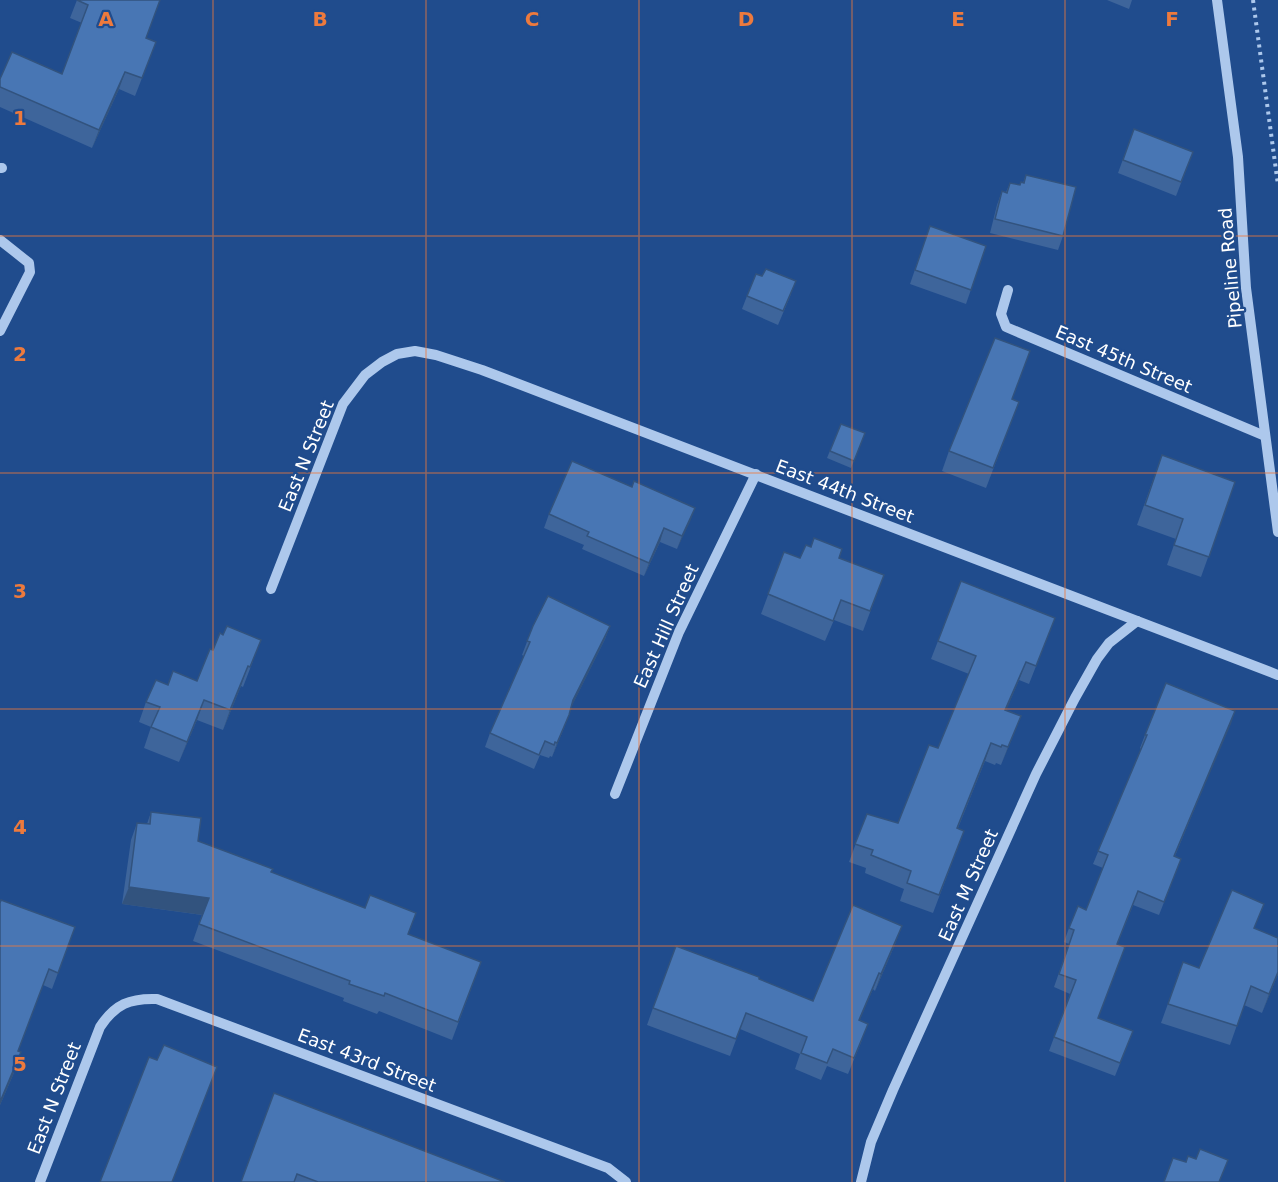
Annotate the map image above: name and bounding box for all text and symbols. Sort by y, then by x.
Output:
text: A [98,7,114,31]
text: B [312,7,328,31]
text: C [525,7,539,31]
text: D [738,7,754,31]
text: E [951,7,965,31]
text: F [1165,7,1179,31]
text: 1 [13,106,27,130]
street label: Pipeline Road [1214,207,1246,329]
street label: East 45th Street [1053,321,1195,397]
text: 2 [13,342,27,366]
street label: East N Street [274,397,338,515]
street label: East 44th Street [773,455,917,527]
street label: East Hill Street [629,561,703,691]
text: 3 [13,579,27,603]
text: 4 [13,815,27,839]
street label: East M Street [934,826,1002,944]
street label: East 43rd Street [295,1024,439,1096]
street label: East N Street [23,1039,85,1157]
text: 5 [13,1052,27,1076]

